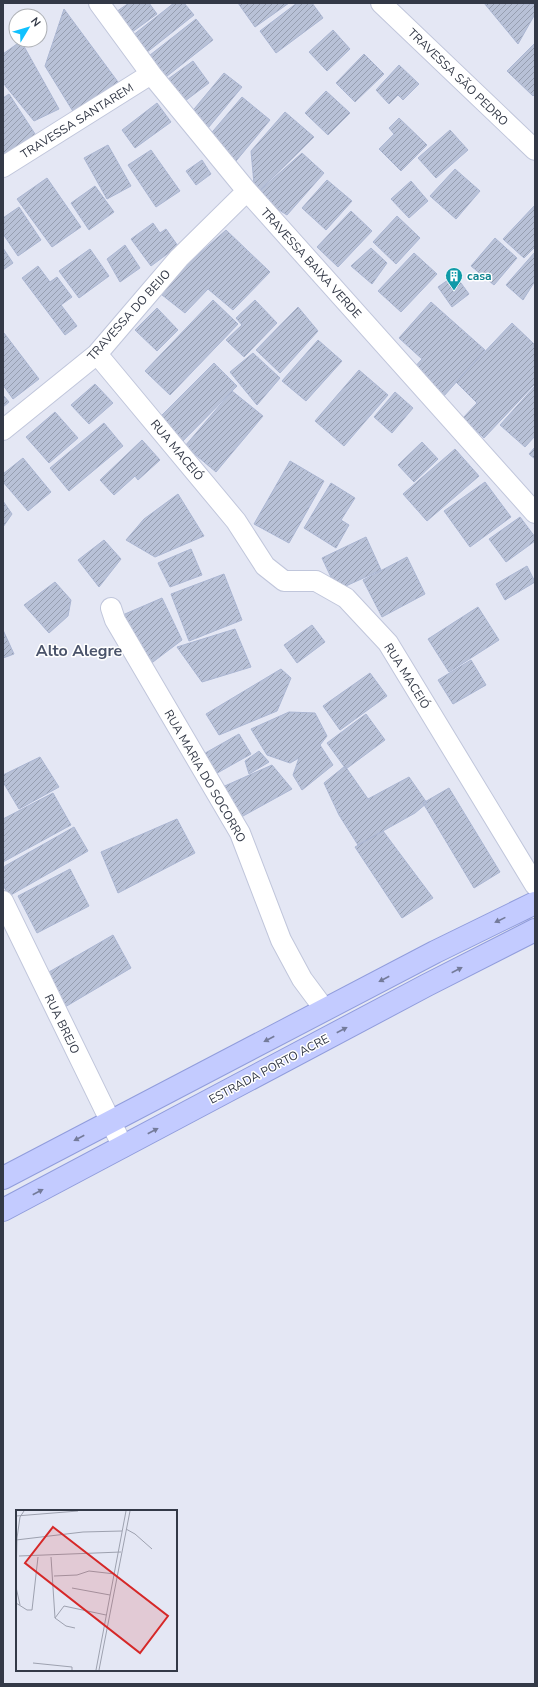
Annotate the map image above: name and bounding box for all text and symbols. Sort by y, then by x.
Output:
north arrow [8,8,48,48]
text: N [27,14,44,30]
street label: TRAVESSA SÃO PEDRO [404,25,512,129]
street label: TRAVESSA SANTAREM [18,80,136,162]
street label: TRAVESSA BAIXA VERDE [257,204,365,322]
street label: TRAVESSA DO BEIJO [84,266,174,364]
building icon: casa [444,266,464,291]
place label: casa [467,268,492,284]
street label: RUA MACEIÓ [147,416,207,484]
district label: Alto Alegre [36,640,123,662]
street label: RUA MACEIÓ [380,640,434,712]
street label: RUA MARIA DO SOCORRO [160,707,250,845]
one-way arrow [494,917,506,923]
one-way arrow [451,967,462,973]
one-way arrow [378,976,390,982]
street label: RUA BREJO [41,991,83,1057]
one-way arrow [336,1027,347,1034]
street label: ESTRADA PORTO ACRE [206,1031,332,1107]
one-way arrow [263,1036,275,1042]
one-way arrow [147,1128,158,1134]
one-way arrow [73,1135,85,1141]
one-way arrow [32,1188,43,1195]
inset map [16,1510,177,1671]

